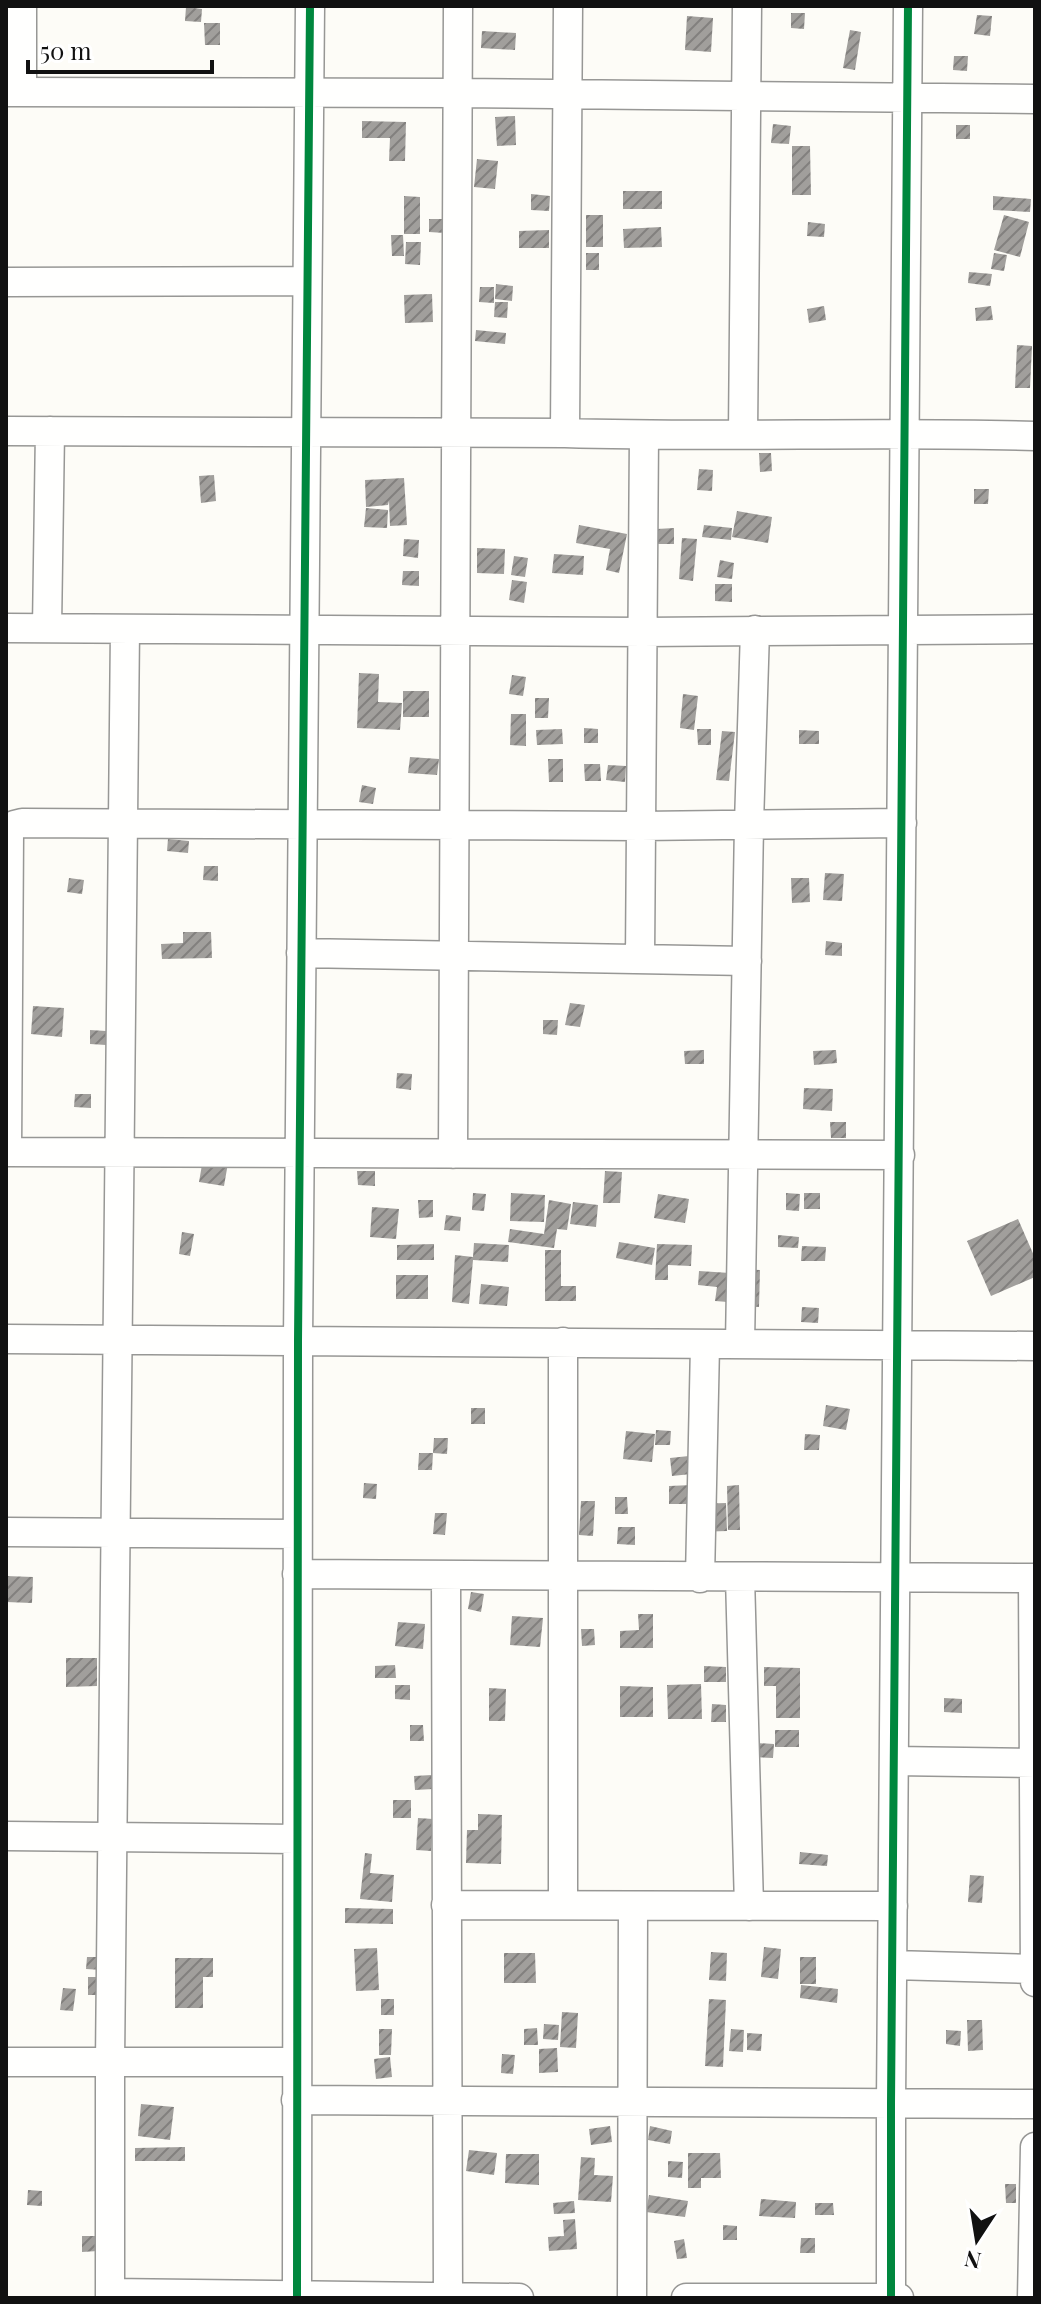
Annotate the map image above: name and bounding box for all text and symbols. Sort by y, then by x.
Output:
scale bar [28,24,212,74]
text: 50 m [40,34,92,66]
north arrow [937,2200,1017,2280]
text: N [962,2244,984,2277]

